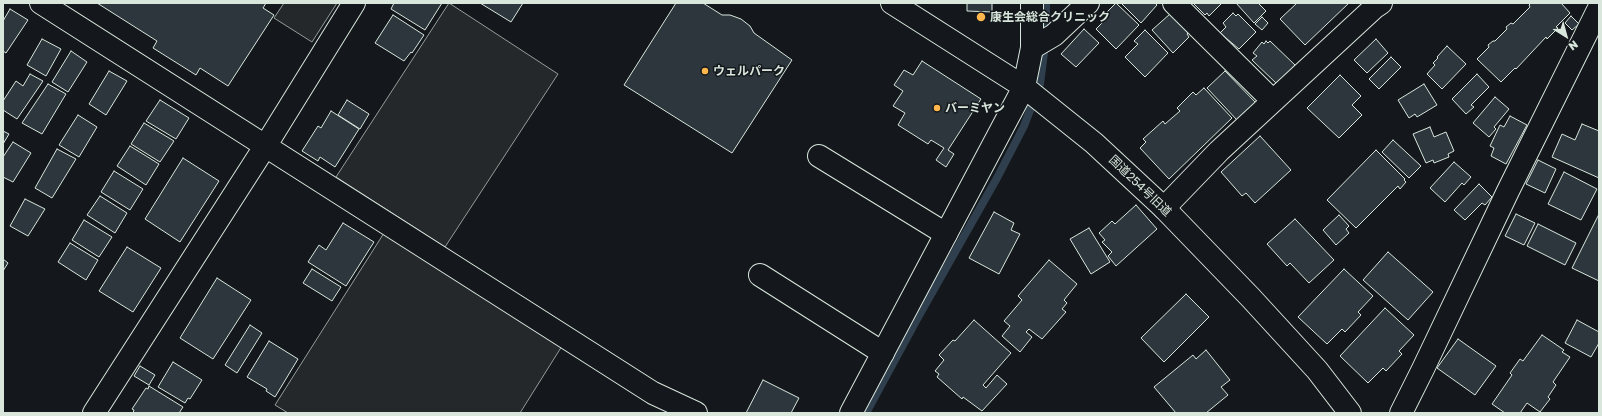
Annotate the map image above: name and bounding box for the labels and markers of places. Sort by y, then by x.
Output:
place label: 康生会総合クリニック [990,10,1110,24]
marker: 康生会総合クリニック [975,11,987,23]
place label: ウェルパーク [713,64,785,78]
marker: ウェルパーク [700,66,710,76]
place label: バーミヤン [945,101,1005,115]
marker: バーミヤン [932,103,942,113]

